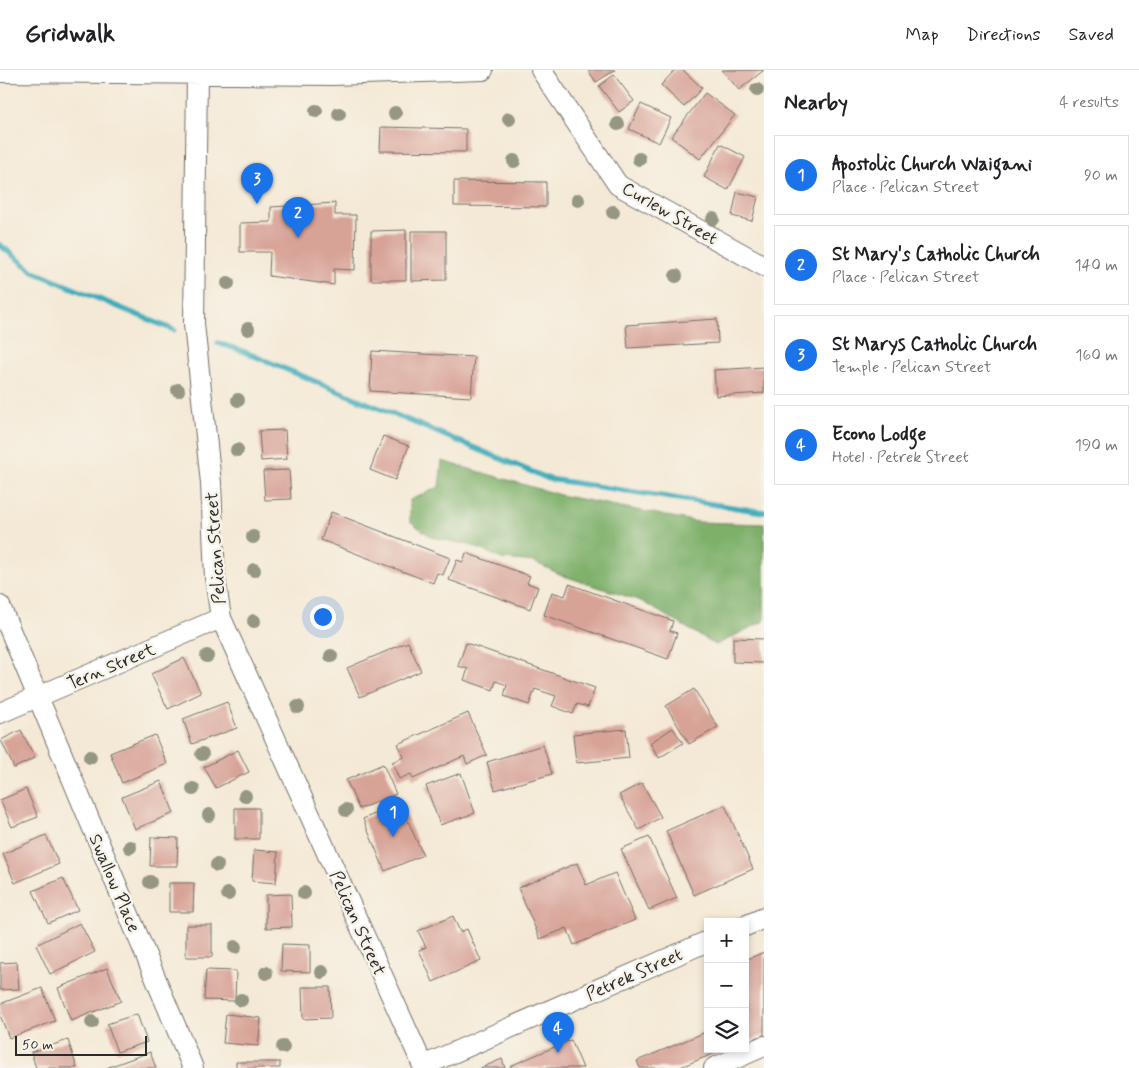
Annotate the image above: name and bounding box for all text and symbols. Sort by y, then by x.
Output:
text: Gridwalk [25,19,115,50]
text: Map [906,23,939,47]
text: Directions [967,23,1041,47]
text: Saved [1069,23,1114,47]
text: Nearby [784,89,848,117]
text: 4 results [1059,92,1119,113]
text: Apostolic Church Waigani [832,152,1032,177]
pin: 3 [241,163,273,204]
text: 1 [797,165,805,186]
text: 90 m [1084,165,1118,186]
street label: Curlew Street [617,177,722,251]
text: Place · Pelican Street [832,177,980,198]
pin: 2 [282,197,314,238]
text: St Mary's Catholic Church [832,242,1040,267]
text: 2 [797,255,805,276]
text: 140 m [1074,255,1118,276]
text: Place · Pelican Street [832,267,980,288]
text: St Marys Catholic Church [832,332,1037,357]
text: 3 [797,345,805,366]
text: 160 m [1075,345,1118,366]
text: Temple · Pelican Street [832,357,992,378]
text: Econo Lodge [832,422,926,447]
text: 4 [796,435,806,456]
text: 190 m [1075,435,1118,456]
text: Hotel · Petrek Street [832,447,969,468]
street label: Pelican Street [200,491,232,605]
your location [310,604,336,630]
street label: Tern Street [64,637,159,696]
pin: 1 [377,796,409,837]
street label: Swallow Place [83,830,146,936]
street label: Pelican Street [323,867,391,980]
map controls [704,918,749,1053]
button: + [704,918,749,963]
street label: Petrek Street [582,943,687,1007]
button: − [704,963,749,1008]
button: layers [704,1008,749,1053]
pin: 4 [542,1012,574,1053]
scale bar [15,1033,148,1056]
text: 50 m [22,1036,53,1054]

